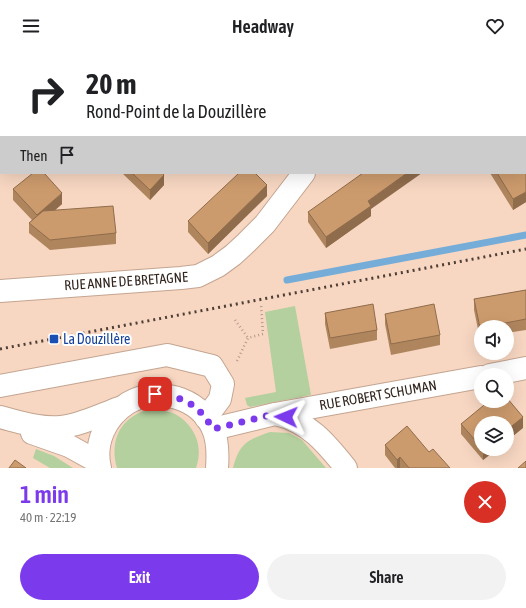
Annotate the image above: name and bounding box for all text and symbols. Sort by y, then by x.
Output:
icon: menu [20,15,42,37]
icon: heart [484,15,506,37]
text: Headway [232,16,294,37]
icon: right [20,68,72,120]
text: 20 m [86,68,136,100]
text: Rond-Point de la Douzillère [86,101,267,122]
icon: arrive [56,144,78,166]
text: Then [20,147,48,164]
street label: RUE ANNE DE BRETAGNE [64,269,188,293]
map controls [474,320,514,456]
button: sound [474,320,514,360]
place label: La Douzillère [63,331,130,347]
marker: La Douzillère [48,333,60,345]
button: search [474,368,514,408]
pin [138,377,172,411]
street label: RUE ROBERT SCHUMAN [318,377,438,413]
icon: arrive [144,383,166,405]
position arrow [265,396,307,438]
button: layers [474,416,514,456]
text: 1 min [20,481,69,508]
button: close [464,481,506,523]
text: 40 m · 22:19 [20,510,76,525]
button: Exit [20,554,259,600]
button: Share [267,554,506,600]

